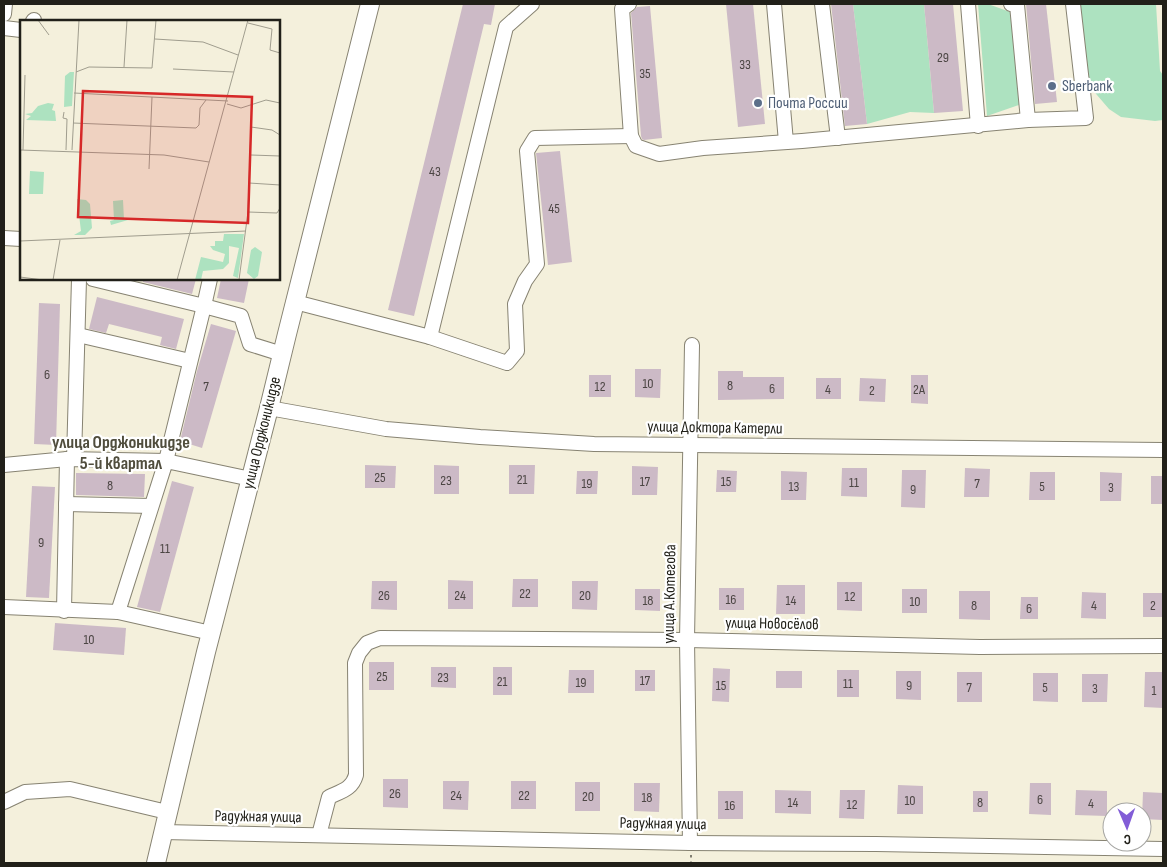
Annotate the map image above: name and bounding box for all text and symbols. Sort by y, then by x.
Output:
inset map [20,20,280,280]
house number: 29 [937,49,949,66]
house number: 33 [739,56,751,73]
house number: 35 [639,65,651,82]
place label: Sberbank [1062,77,1112,96]
marker: Sberbank [1046,80,1058,92]
place label: Почта России [768,94,848,113]
marker: Почта России [752,97,764,109]
house number: 43 [429,163,441,180]
house number: 45 [548,200,560,217]
house number: 6 [44,366,50,383]
street label: улица Орджоникидзе [239,375,285,491]
house number: 10 [642,375,654,392]
house number: 8 [727,377,733,394]
house number: 7 [203,378,209,395]
house number: 12 [595,378,606,395]
house number: 6 [769,380,775,397]
house number: 4 [825,381,831,398]
house number: 2А [913,381,926,398]
house number: 2 [869,382,875,399]
street label: улица Доктора Катерли [647,417,783,439]
district label: улица Орджоникидзе 5-й квартал [52,432,190,474]
house number: 25 [374,469,386,486]
house number: 21 [517,471,527,488]
house number: 23 [440,472,452,489]
house number: 17 [640,473,651,490]
house number: 15 [721,473,732,490]
house number: 11 [849,474,859,491]
house number: 19 [581,475,593,492]
house number: 7 [974,475,980,492]
house number: 8 [107,477,113,494]
house number: 13 [789,478,800,495]
house number: 5 [1039,478,1045,495]
house number: 3 [1108,479,1114,496]
house number: 9 [910,481,916,498]
house number: 9 [38,534,44,551]
house number: 11 [160,540,170,557]
street label: улица А.Котегова [660,544,680,644]
house number: 22 [519,585,531,602]
house number: 26 [378,587,390,604]
house number: 24 [454,587,466,604]
house number: 20 [579,587,591,604]
house number: 12 [845,588,856,605]
house number: 16 [725,591,737,608]
house number: 18 [642,592,654,609]
house number: 14 [786,592,797,609]
house number: 10 [909,593,921,610]
house number: 8 [971,597,977,614]
house number: 4 [1091,597,1097,614]
house number: 2 [1150,597,1156,614]
house number: 6 [1026,600,1032,617]
street label: улица Новосёлов [725,614,819,634]
house number: 10 [83,631,95,648]
house number: 25 [376,668,388,685]
house number: 23 [437,669,449,686]
house number: 17 [640,672,651,689]
house number: 21 [497,673,507,690]
house number: 19 [575,674,587,691]
house number: 11 [843,675,853,692]
house number: 15 [716,677,727,694]
house number: 9 [906,677,912,694]
house number: 7 [966,679,972,696]
house number: 5 [1042,679,1048,696]
house number: 3 [1092,680,1098,697]
house number: 1 [1152,682,1157,699]
house number: 26 [389,785,401,802]
house number: 24 [450,787,462,804]
house number: 22 [518,787,530,804]
house number: 20 [582,788,594,805]
house number: 18 [641,789,653,806]
house number: 6 [1037,791,1043,808]
house number: 10 [904,792,916,809]
house number: 14 [788,794,799,811]
house number: 8 [977,794,983,811]
house number: 4 [1088,795,1094,812]
house number: 12 [847,796,858,813]
house number: 16 [724,797,736,814]
north arrow [1102,802,1152,852]
street label: Радужная улица [214,807,302,827]
street label: Радужная улица [619,814,707,834]
text: С [1124,831,1131,848]

